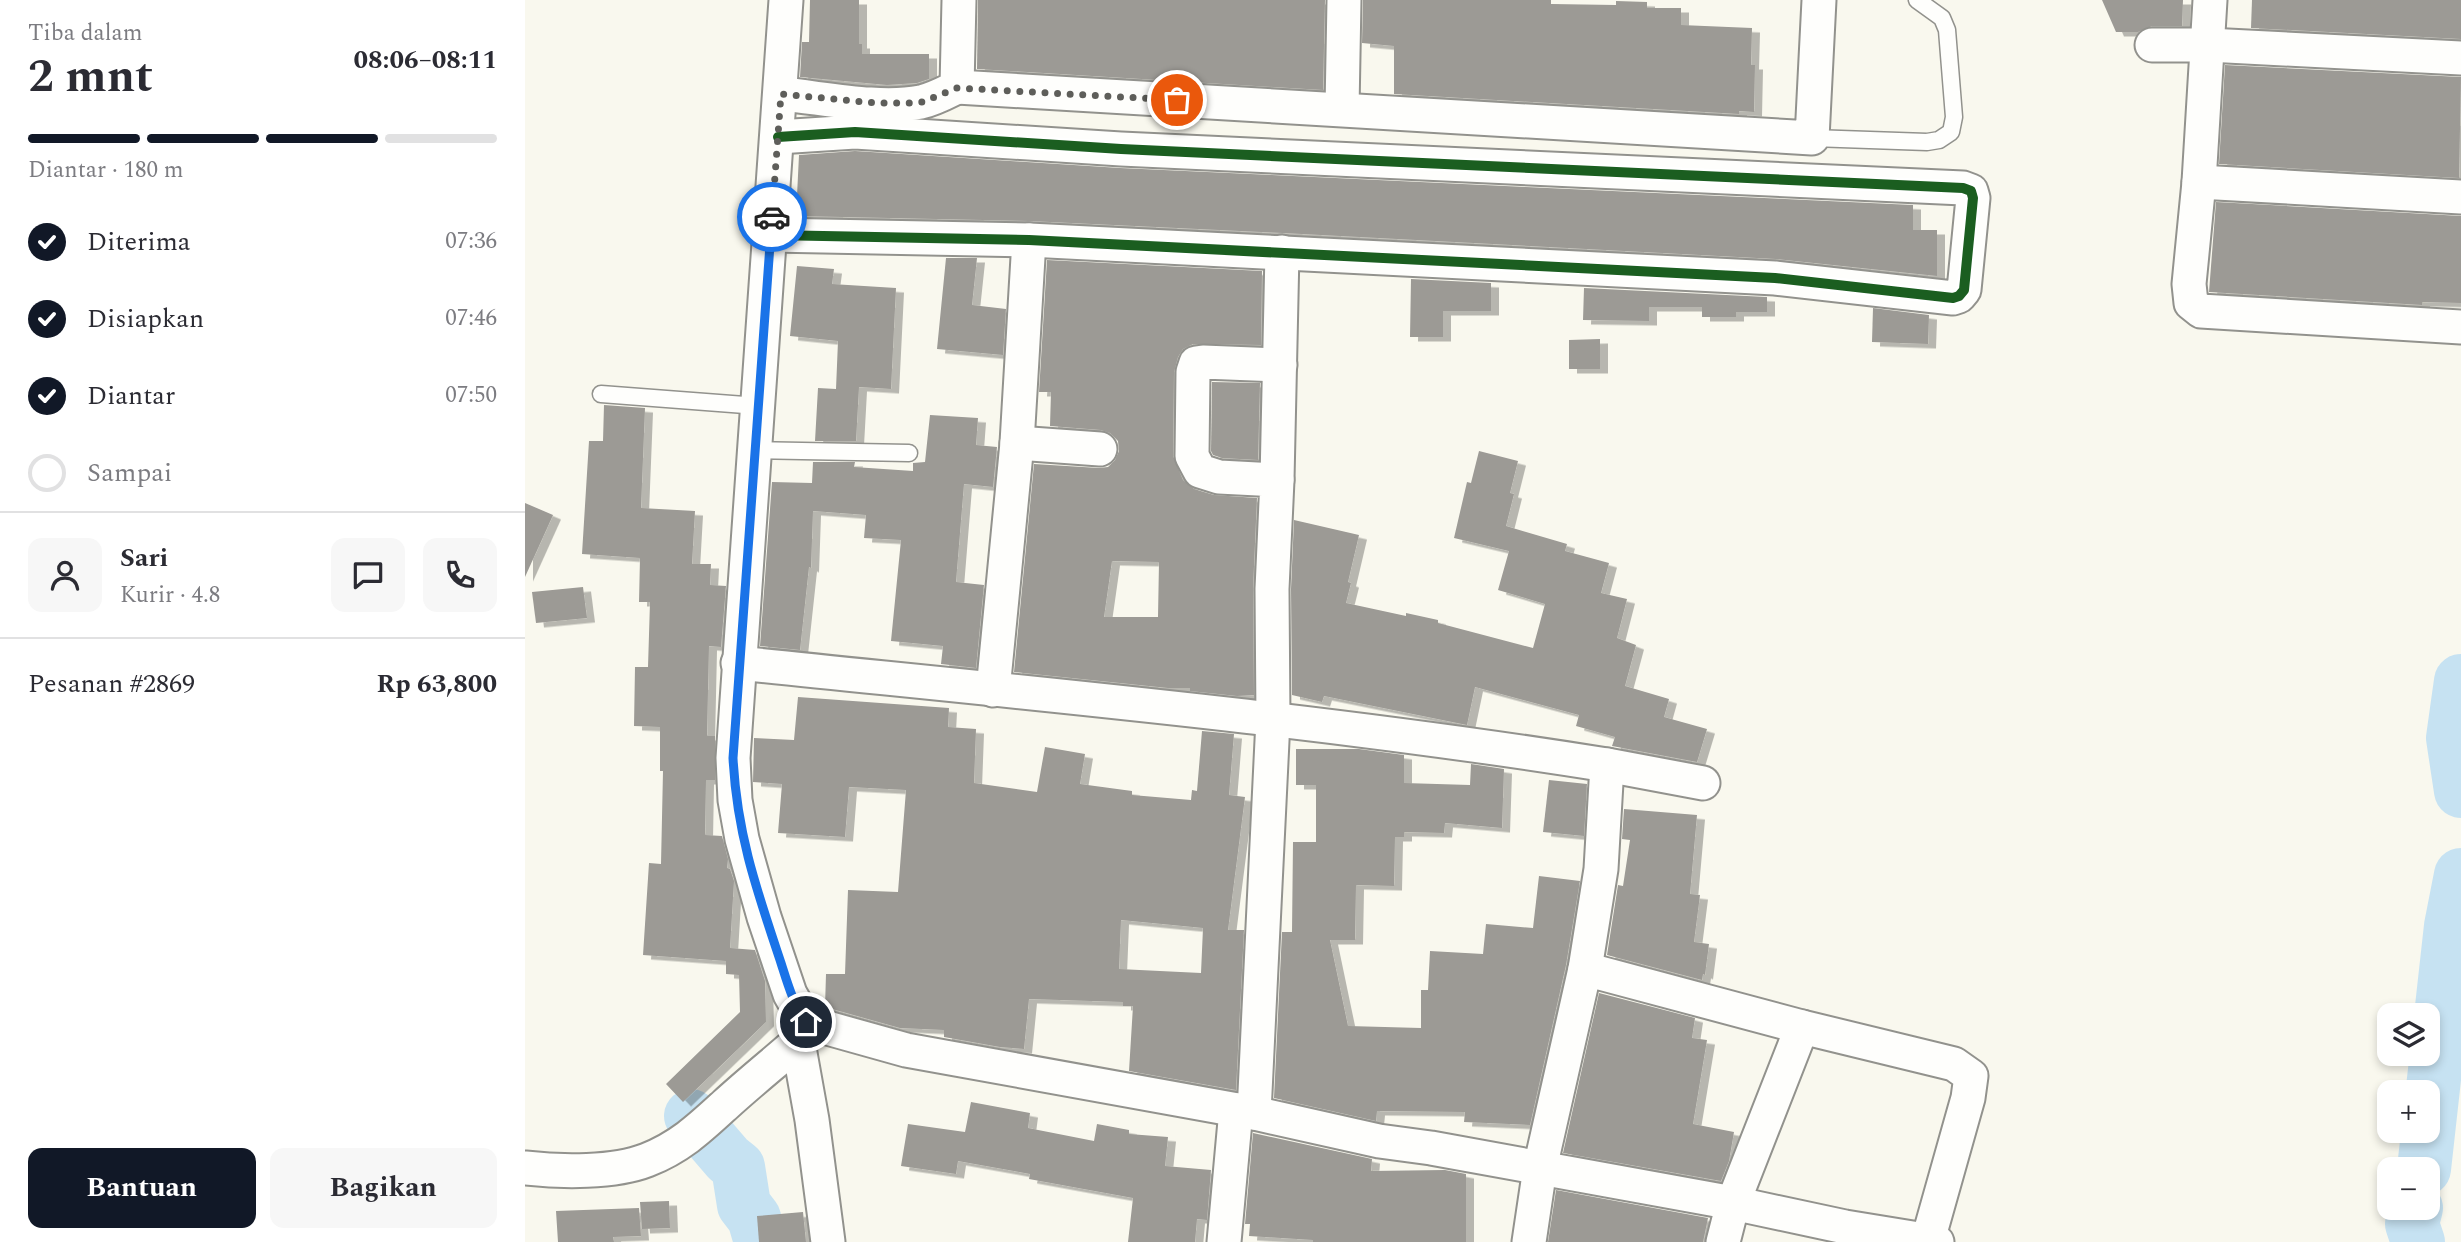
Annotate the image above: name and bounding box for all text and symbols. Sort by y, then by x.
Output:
text: Tiba dalam [28,16,142,51]
text: 08:06–08:11 [353,40,497,80]
text: 2 mnt [28,42,153,112]
pin [1147,70,1207,130]
icon: bag [1158,81,1196,119]
text: Diantar · 180 m [28,153,183,188]
courier [737,182,807,252]
icon: car [753,198,791,236]
text: Diterima [87,222,190,262]
icon: check [28,223,66,261]
text: 07:36 [445,224,497,259]
text: Disiapkan [87,299,204,339]
icon: check [28,300,66,338]
text: 07:46 [445,301,497,336]
text: Diantar [87,376,175,416]
icon: check [28,377,66,415]
text: 07:50 [445,378,497,413]
text: Sampai [87,453,172,493]
button: person [28,538,102,612]
text: Sari [120,538,168,578]
button: chat [331,538,405,612]
button: phone [423,538,497,612]
text: Kurir · 4.8 [120,578,220,613]
text: Pesanan #2869 [28,664,195,704]
text: Rp 63,800 [376,664,497,704]
pin [776,992,836,1052]
icon: home [787,1003,825,1041]
map controls [2377,1003,2440,1220]
button: layers [2377,1003,2440,1066]
button: + [2377,1080,2440,1143]
button: Bantuan [28,1148,256,1228]
button: Bagikan [270,1148,497,1228]
button: − [2377,1157,2440,1220]

